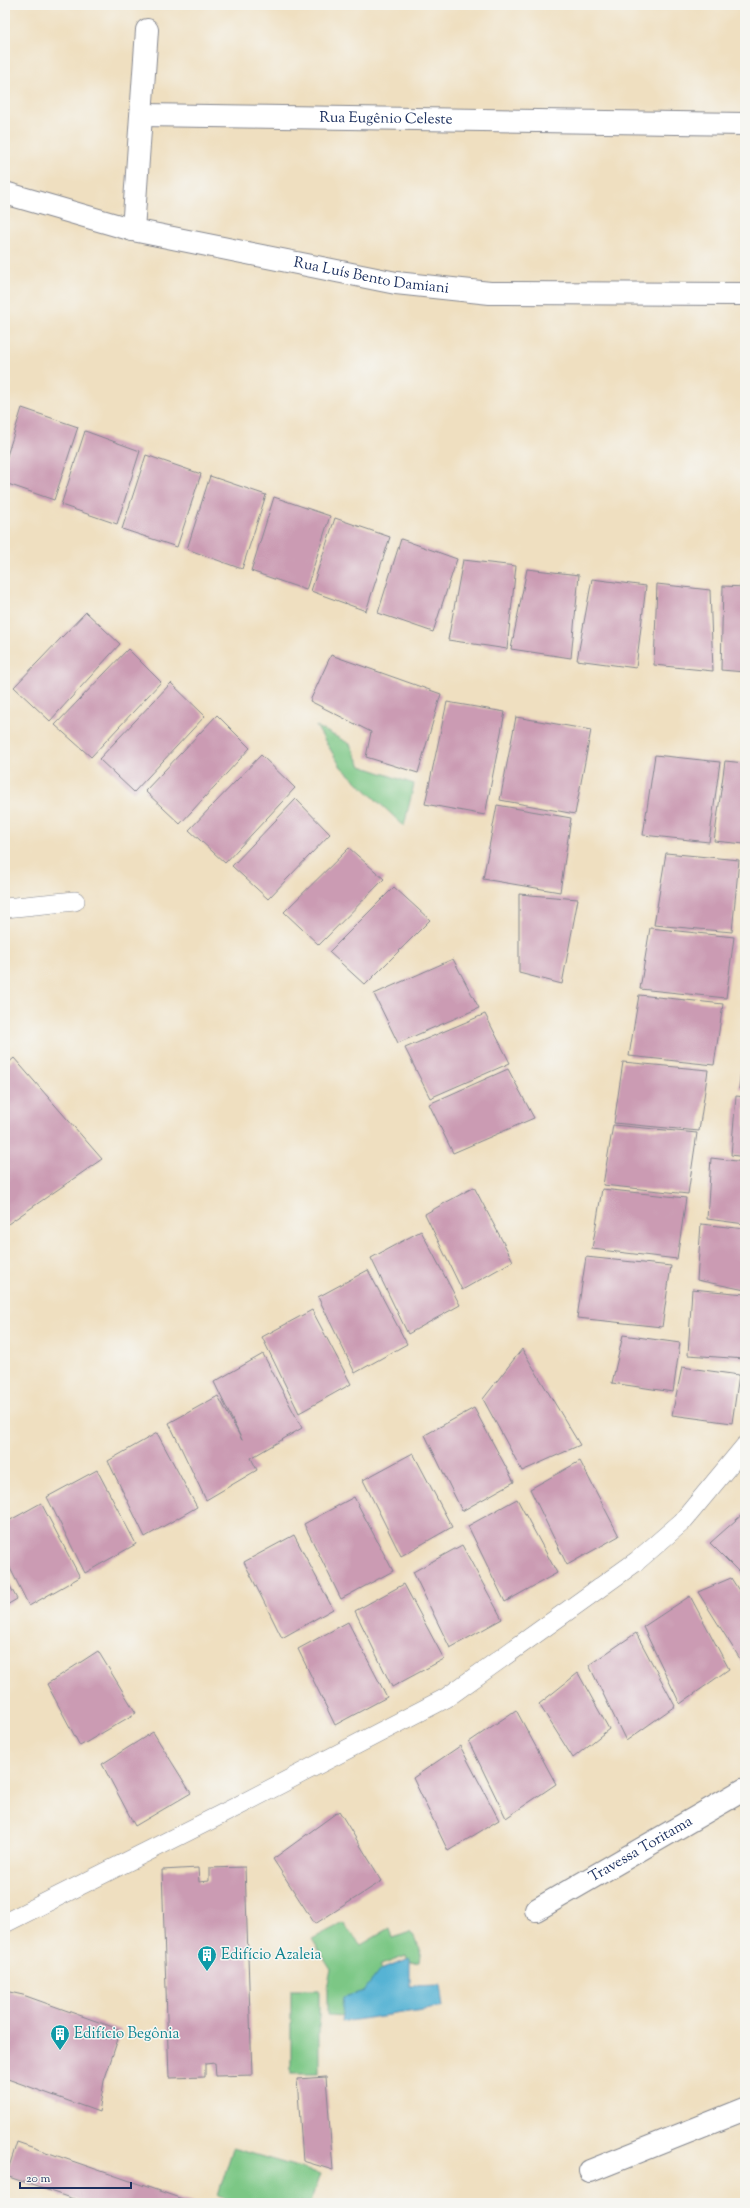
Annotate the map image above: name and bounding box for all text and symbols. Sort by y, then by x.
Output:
street label: Rua Eugênio Celeste [319,107,453,130]
street label: Rua Luís Bento Damiani [292,252,450,299]
street label: Travessa Toritama [585,1811,697,1888]
building icon: Edifício Azaleia [196,1944,218,1972]
place label: Edifício Azaleia [221,1945,322,1966]
building icon: Edifício Begônia [49,2023,71,2051]
place label: Edifício Begônia [74,2024,180,2045]
scale bar [20,2164,131,2190]
text: 20 m [26,2170,51,2188]

